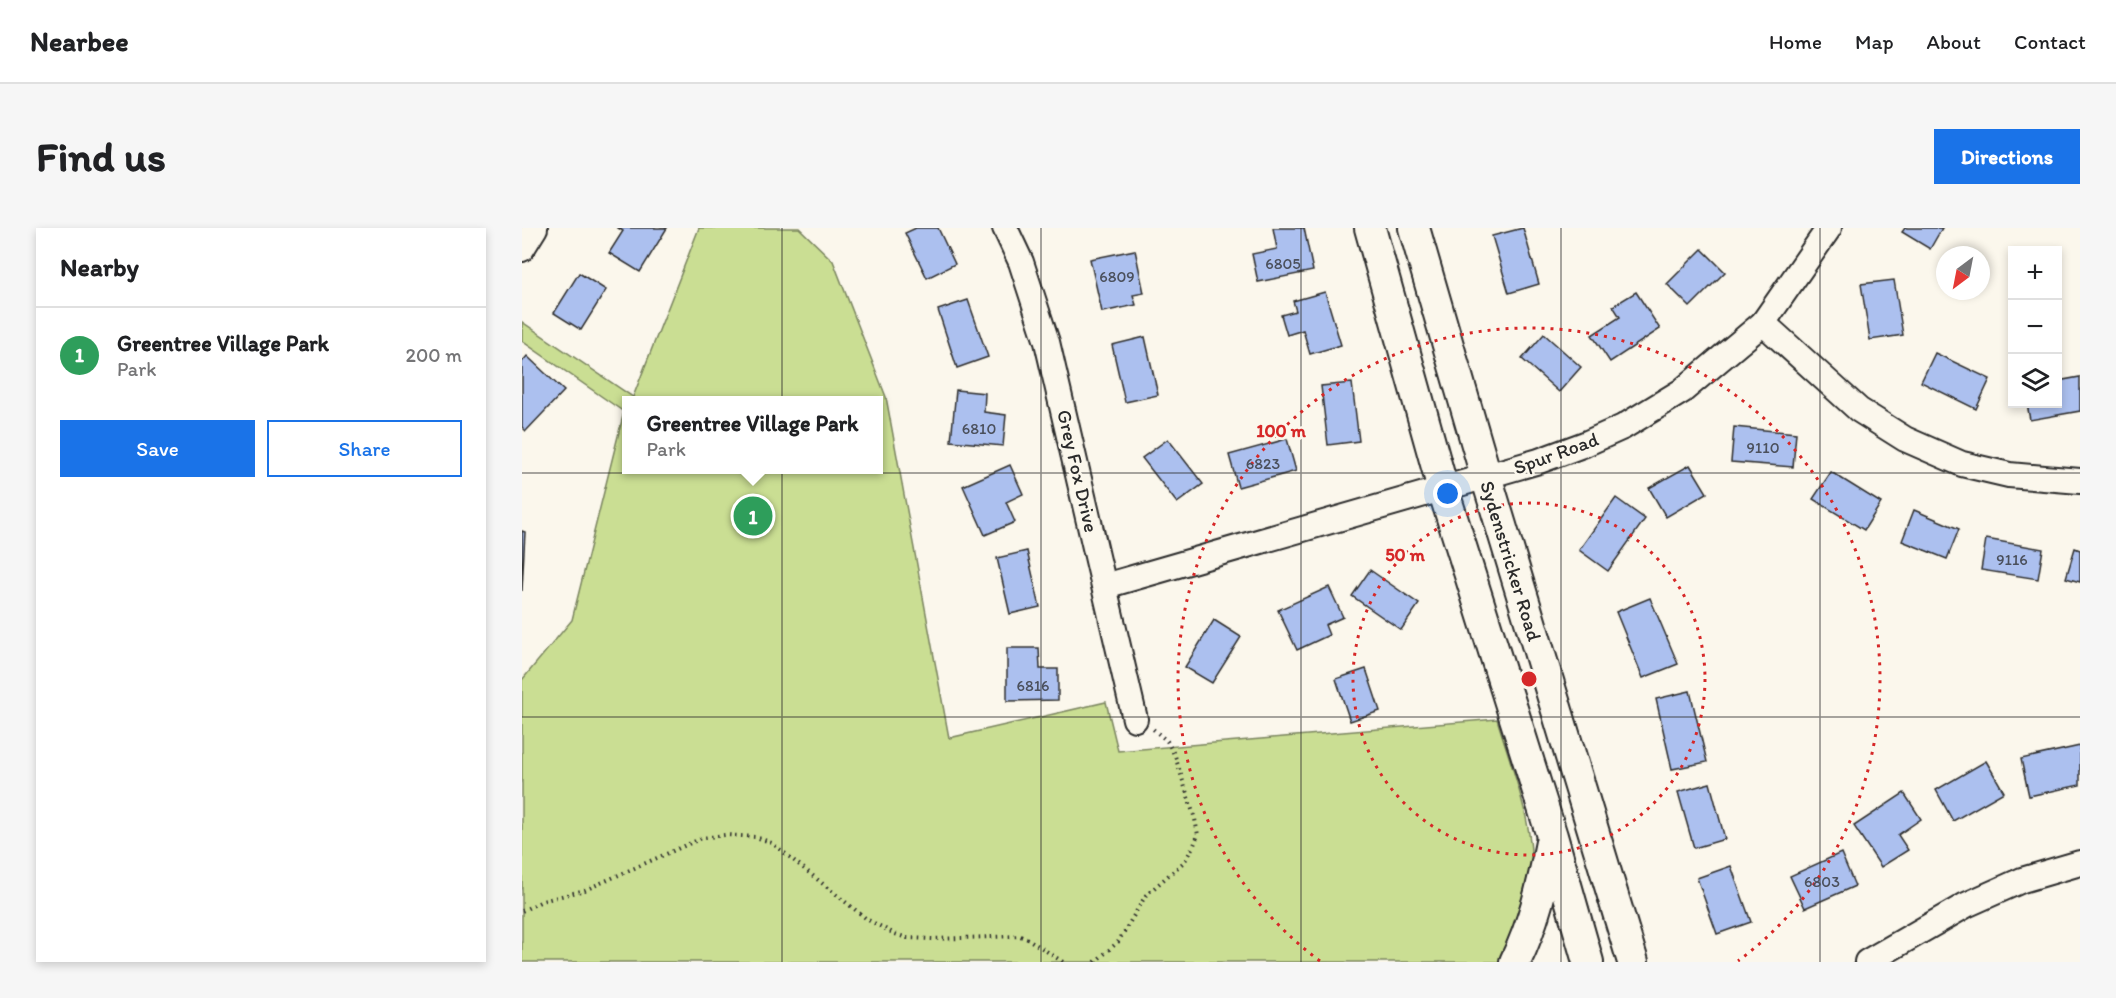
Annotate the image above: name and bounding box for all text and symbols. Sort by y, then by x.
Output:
text: Nearbee [30,24,129,58]
text: Home [1769,29,1822,54]
text: Map [1855,29,1894,54]
text: About [1927,29,1981,54]
text: Contact [2014,29,2086,54]
button: Directions [1934,129,2080,184]
text: Find us [36,131,166,182]
north arrow [1936,246,1990,300]
map controls [2008,246,2062,408]
button: + [2008,246,2062,300]
text: Nearby [60,251,139,283]
house number: 6805 [1265,254,1301,273]
house number: 6809 [1099,267,1135,286]
button: − [2008,300,2062,354]
text: Greentree Village Park [117,330,329,357]
text: 1 [75,343,84,367]
text: 200 m [406,343,462,367]
button: layers [2008,354,2062,408]
text: Park [117,357,156,381]
popup [622,396,883,474]
street label: Grey Fox Drive [1052,407,1104,535]
text: Greentree Village Park [647,410,858,437]
house number: 6810 [962,419,996,438]
button: Save [60,420,255,477]
button: Share [267,420,462,477]
text: 100 m [1256,420,1307,442]
street label: Spur Road [1510,427,1602,479]
text: Park [647,437,686,461]
house number: 9110 [1746,438,1780,457]
house number: 6823 [1246,454,1280,473]
street label: Sydenstricker Road [1475,478,1547,644]
your location [1433,479,1462,508]
pin: 1 [734,494,772,538]
text: 50 m [1385,544,1426,566]
house number: 9116 [1996,550,2028,569]
centre of rings [1519,669,1539,689]
house number: 6816 [1016,676,1050,695]
house number: 6803 [1804,872,1840,891]

